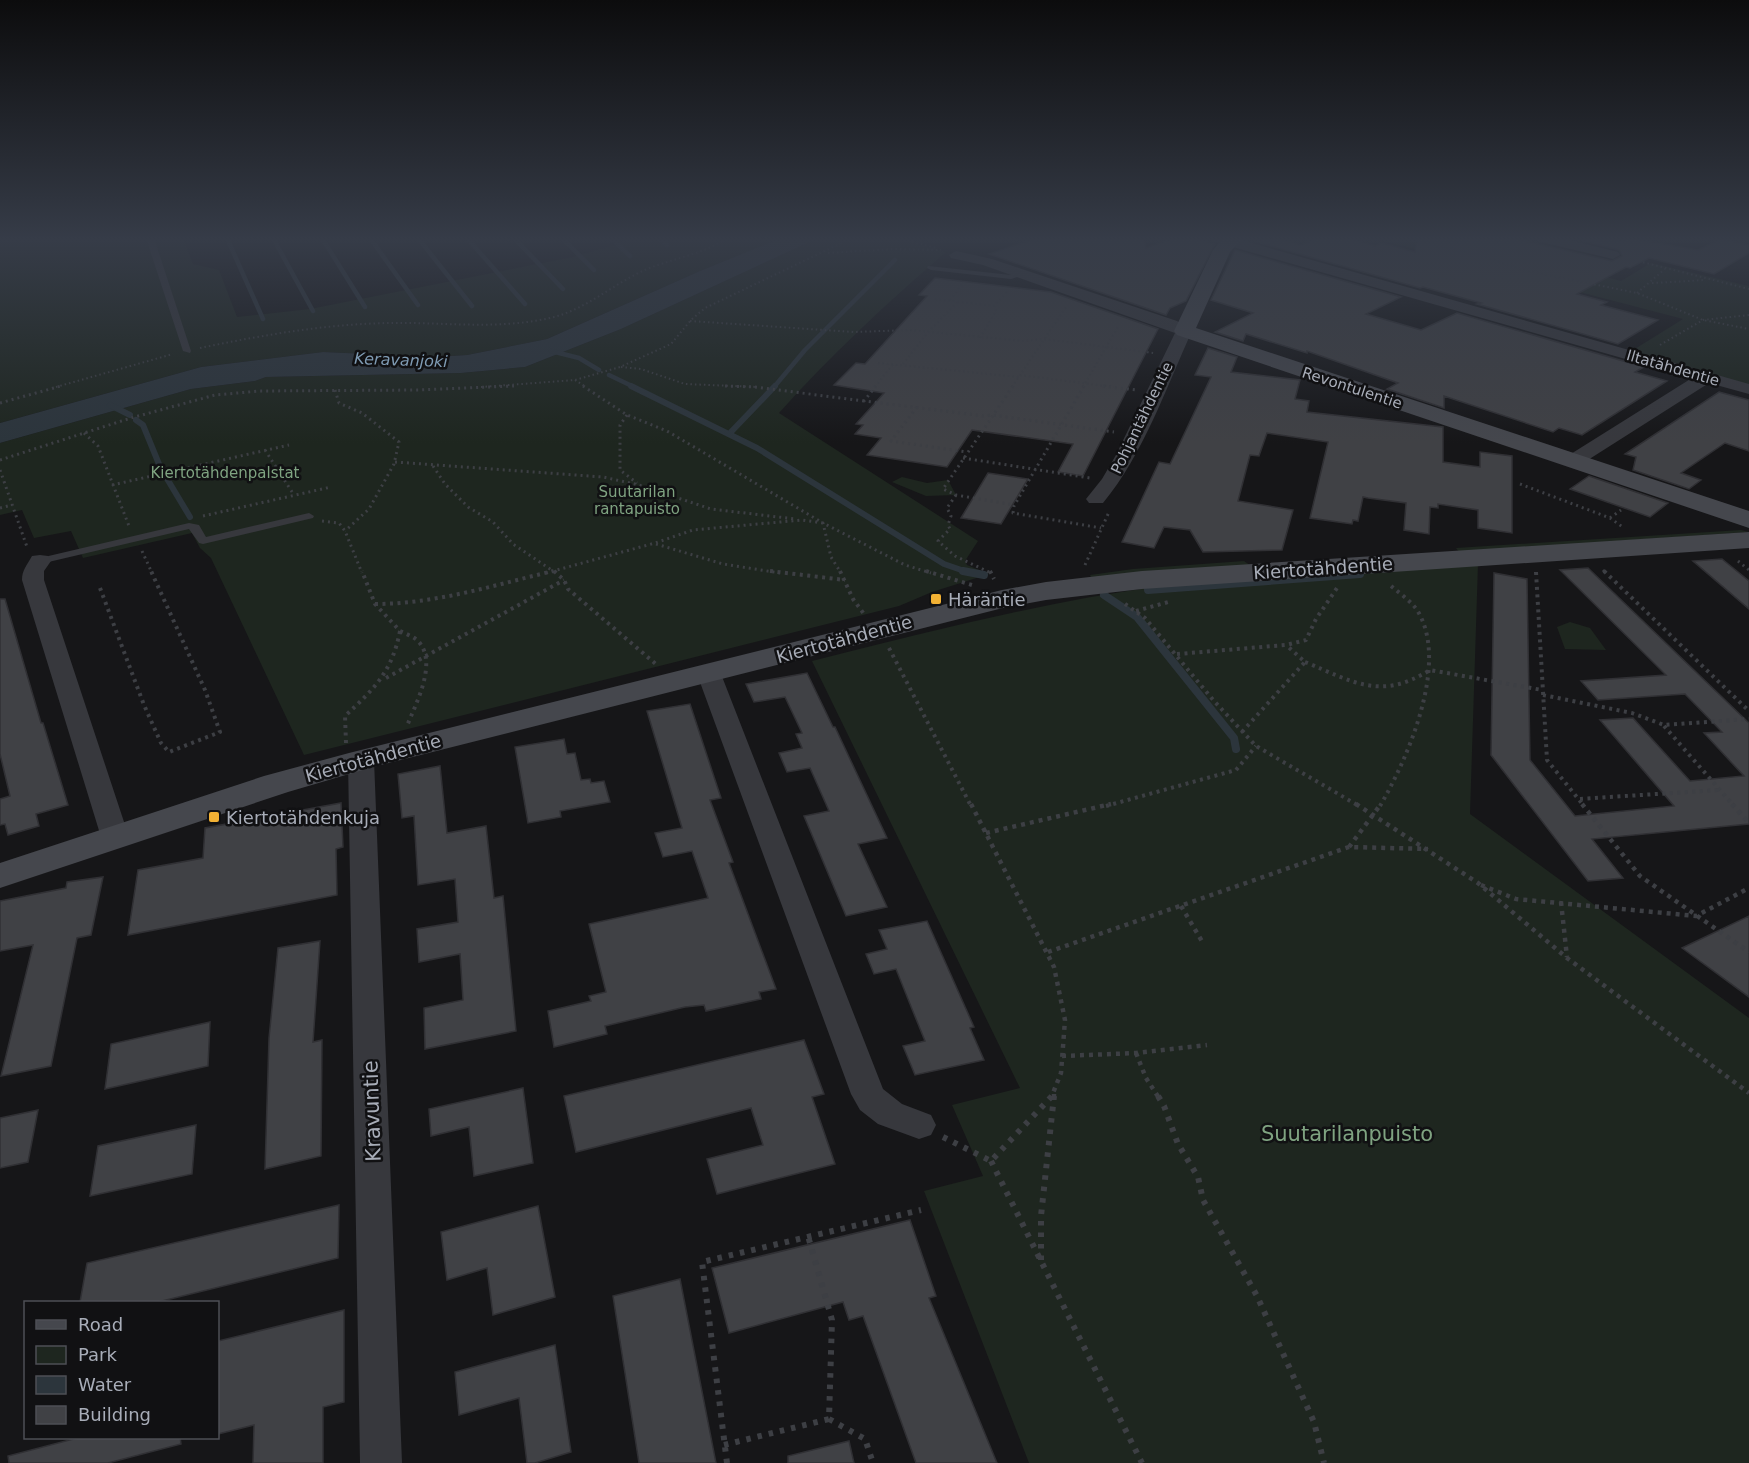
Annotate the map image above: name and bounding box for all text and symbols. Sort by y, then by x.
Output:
street label: Iltatähdentie [1624,346,1722,390]
water label: Keravanjoki [354,349,449,371]
street label: Pohjantähdentie [1107,359,1177,477]
street label: Revontulentie [1300,363,1404,413]
park label: Kiertotähdenpalstat [151,464,300,482]
park label: Suutarilan rantapuisto [594,483,680,518]
street label: Kiertotähdentie [1252,553,1394,583]
place label: Häräntie [948,589,1026,610]
marker: Häräntie [929,592,943,606]
street label: Kiertotähdentie [774,611,914,667]
street label: Kiertotähdentie [303,730,443,786]
place label: Kiertotähdenkuja [226,807,380,828]
marker: Kiertotähdenkuja [207,810,221,824]
street label: Kravuntie [358,1060,386,1162]
park label: Suutarilanpuisto [1261,1122,1433,1146]
legend [24,1301,219,1439]
text: Road [78,1314,123,1335]
text: Park [78,1344,117,1365]
text: Water [78,1374,132,1395]
text: Building [78,1404,151,1425]

